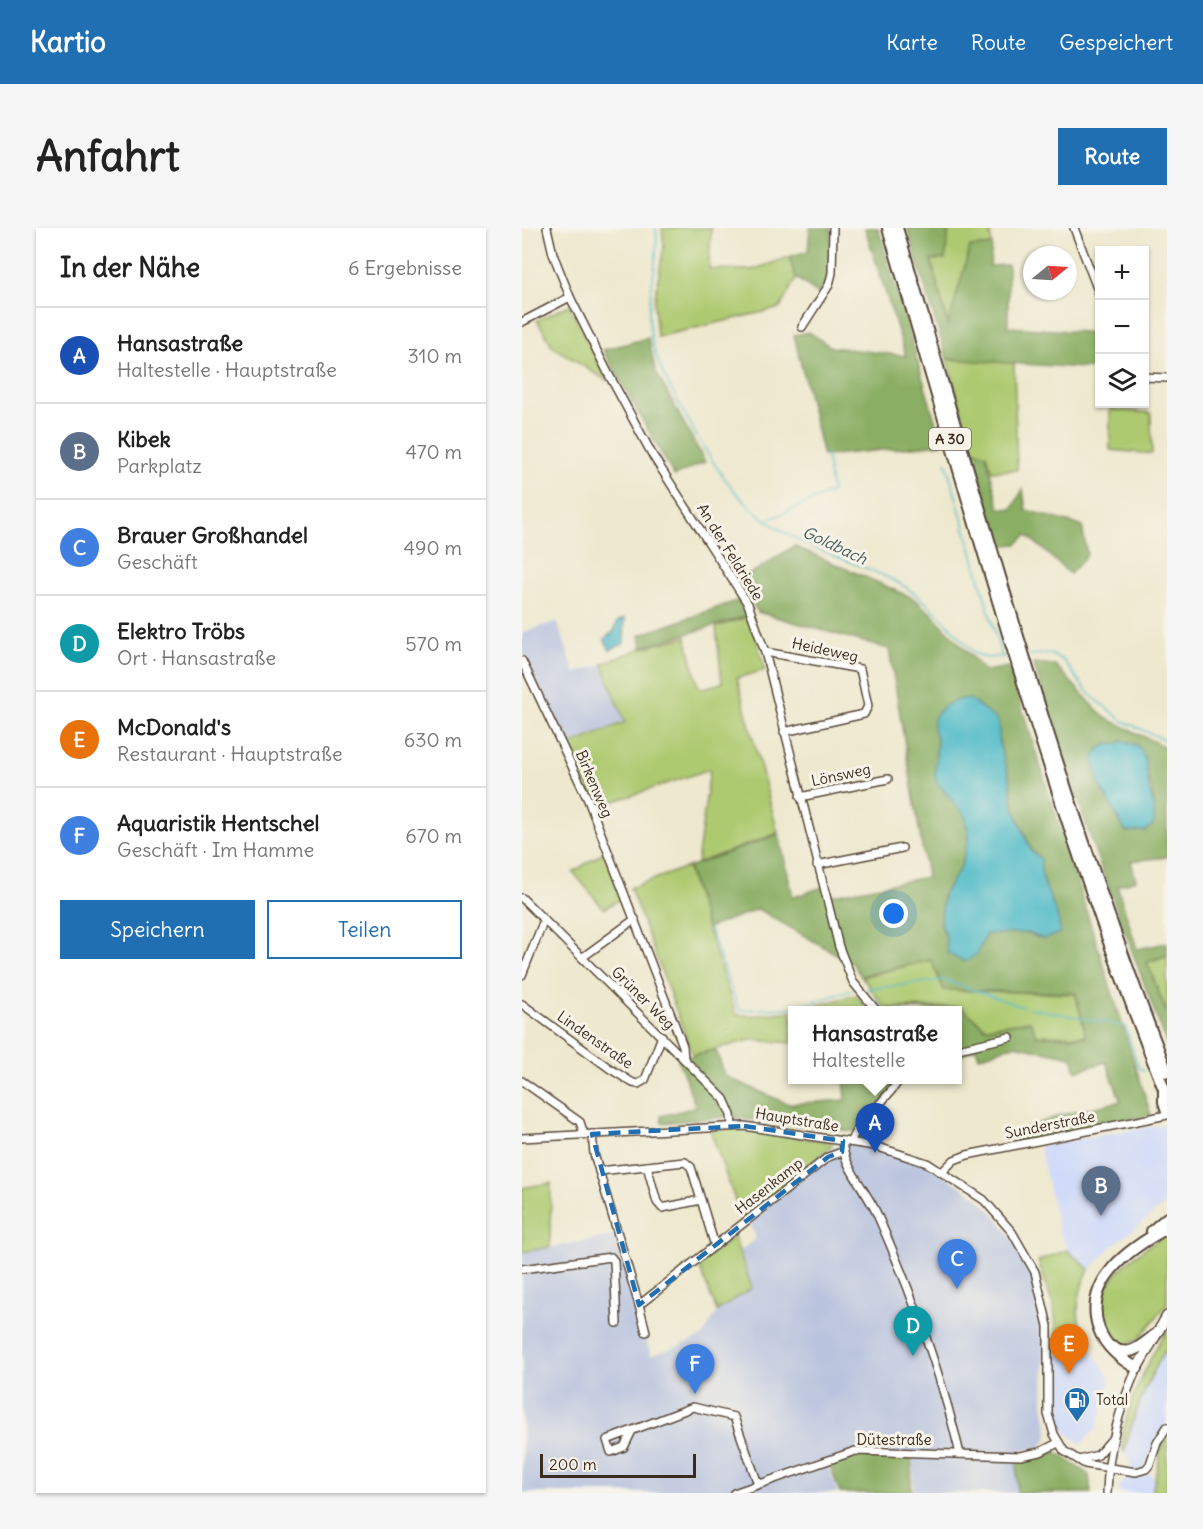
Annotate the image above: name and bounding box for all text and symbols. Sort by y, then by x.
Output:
text: Kartio [30,24,106,60]
text: Karte [886,29,938,56]
text: Route [971,29,1026,56]
text: Gespeichert [1059,29,1173,56]
button: Route [1058,128,1167,185]
text: Anfahrt [36,130,180,182]
north arrow [1023,246,1077,300]
map controls [1095,246,1149,408]
button: + [1095,246,1149,300]
text: In der Nähe [60,251,200,284]
text: 6 Ergebnisse [348,255,462,280]
button: − [1095,300,1149,354]
text: Hansastraße [117,329,243,357]
text: A [73,343,86,368]
text: 310 m [407,343,462,368]
button: layers [1095,354,1149,408]
text: Haltestelle · Hauptstraße [117,357,337,382]
text: Kibek [117,425,171,453]
road number: A 30 [929,428,971,450]
text: B [73,439,86,464]
text: 470 m [405,439,462,464]
text: Parkplatz [117,453,202,478]
street label: An der Feldriede [693,500,768,604]
text: Brauer Großhandel [117,521,308,549]
water label: Goldbach [800,521,871,569]
text: C [73,535,86,560]
text: 490 m [403,535,462,560]
text: Geschäft [117,549,198,574]
text: Elektro Tröbs [117,617,245,645]
text: D [72,631,87,656]
text: 570 m [405,631,462,656]
street label: Heideweg [790,633,860,666]
text: Ort · Hansastraße [117,645,276,670]
text: McDonald's [117,713,231,741]
text: E [74,727,85,752]
text: 630 m [404,727,462,752]
text: Restaurant · Hauptstraße [117,741,343,766]
street label: Birkenweg [572,747,617,821]
street label: Lönsweg [809,759,872,790]
text: Aquaristik Hentschel [117,809,319,837]
text: F [74,823,85,848]
text: 670 m [405,823,462,848]
text: Geschäft · Im Hamme [117,837,314,862]
your location [879,899,908,928]
button: Speichern [60,900,255,959]
button: Teilen [267,900,462,959]
street label: Grüner Weg [608,962,679,1033]
street label: Lindenstraße [554,1006,637,1073]
popup [788,1006,962,1084]
text: Hansastraße [812,1019,938,1047]
text: Haltestelle [812,1047,906,1072]
street label: Hauptstraße [754,1104,840,1135]
pin: A [856,1104,894,1153]
street label: Sunderstraße [1003,1106,1097,1143]
street label: Hasenkamp [731,1153,806,1218]
pin: B [1082,1166,1120,1216]
pin: C [938,1240,976,1289]
pin: D [894,1306,932,1356]
pin: E [1050,1324,1088,1374]
pin: F [676,1344,714,1394]
fuel station icon: Total [1062,1385,1092,1423]
place label: Total [1096,1390,1128,1409]
street label: Dütestraße [856,1430,932,1449]
scale bar [540,1451,696,1478]
text: 200 m [549,1454,597,1474]

